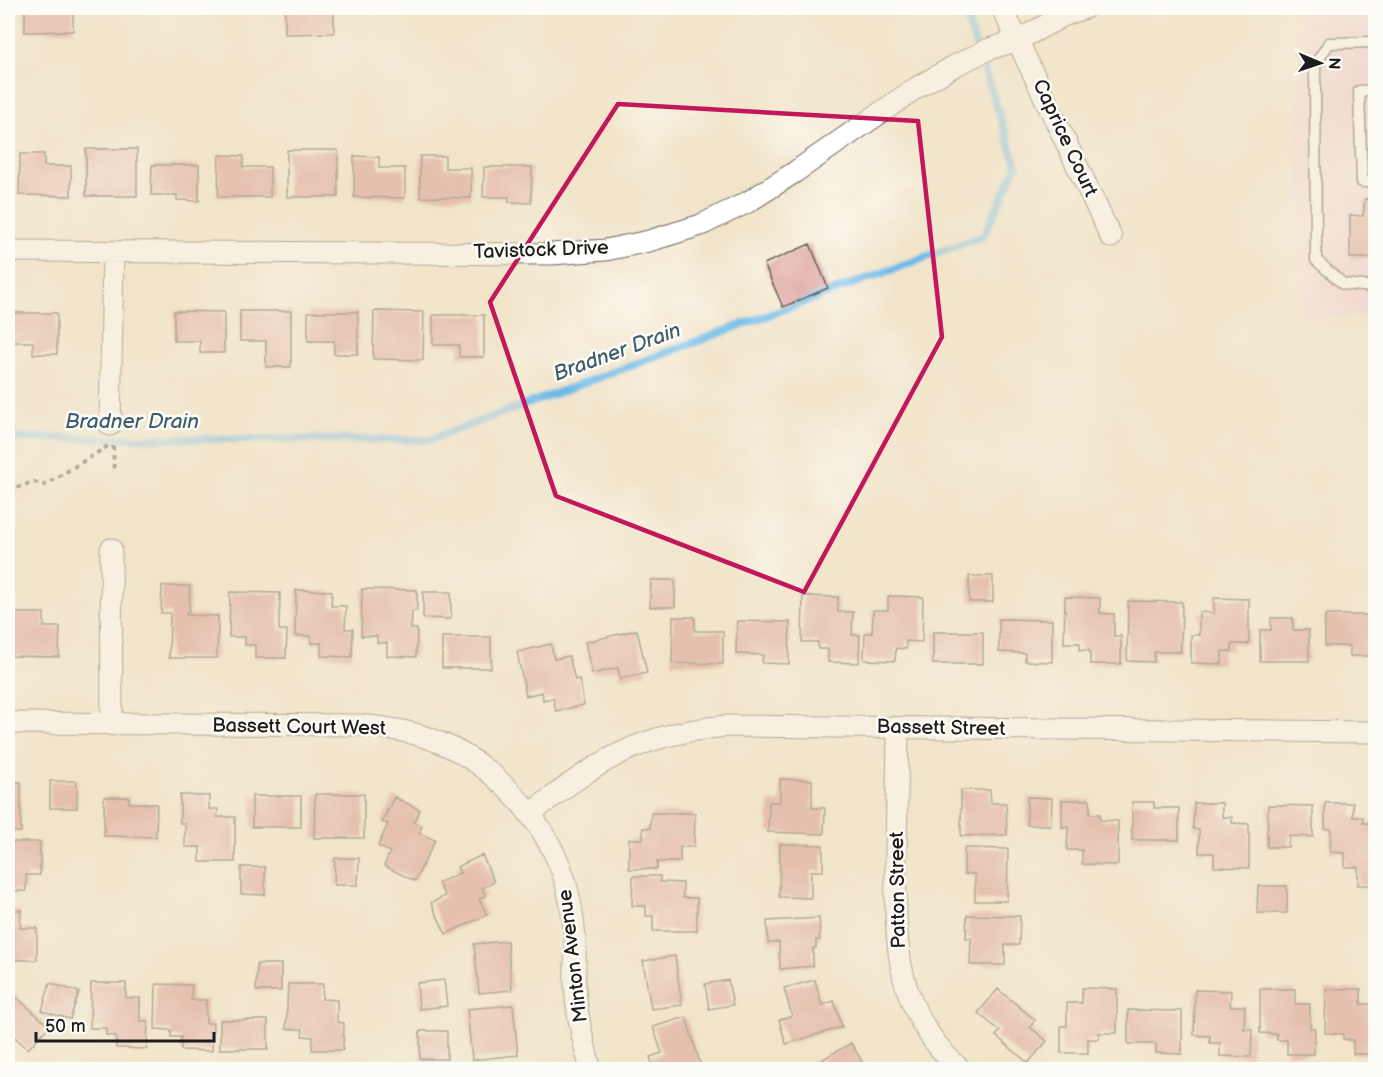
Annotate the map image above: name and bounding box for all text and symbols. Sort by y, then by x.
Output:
north arrow [1290,33,1350,93]
text: N [1324,57,1343,70]
street label: Caprice Court [1027,75,1103,201]
street label: Tavistock Drive [473,236,609,264]
water label: Bradner Drain [550,317,684,387]
water label: Bradner Drain [65,409,199,434]
street label: Bassett Court West [212,713,386,741]
street label: Bassett Street [876,715,1006,741]
street label: Patton Street [885,831,911,949]
street label: Minton Avenue [553,888,593,1024]
scale bar [36,1005,214,1043]
text: 50 m [45,1016,86,1037]

